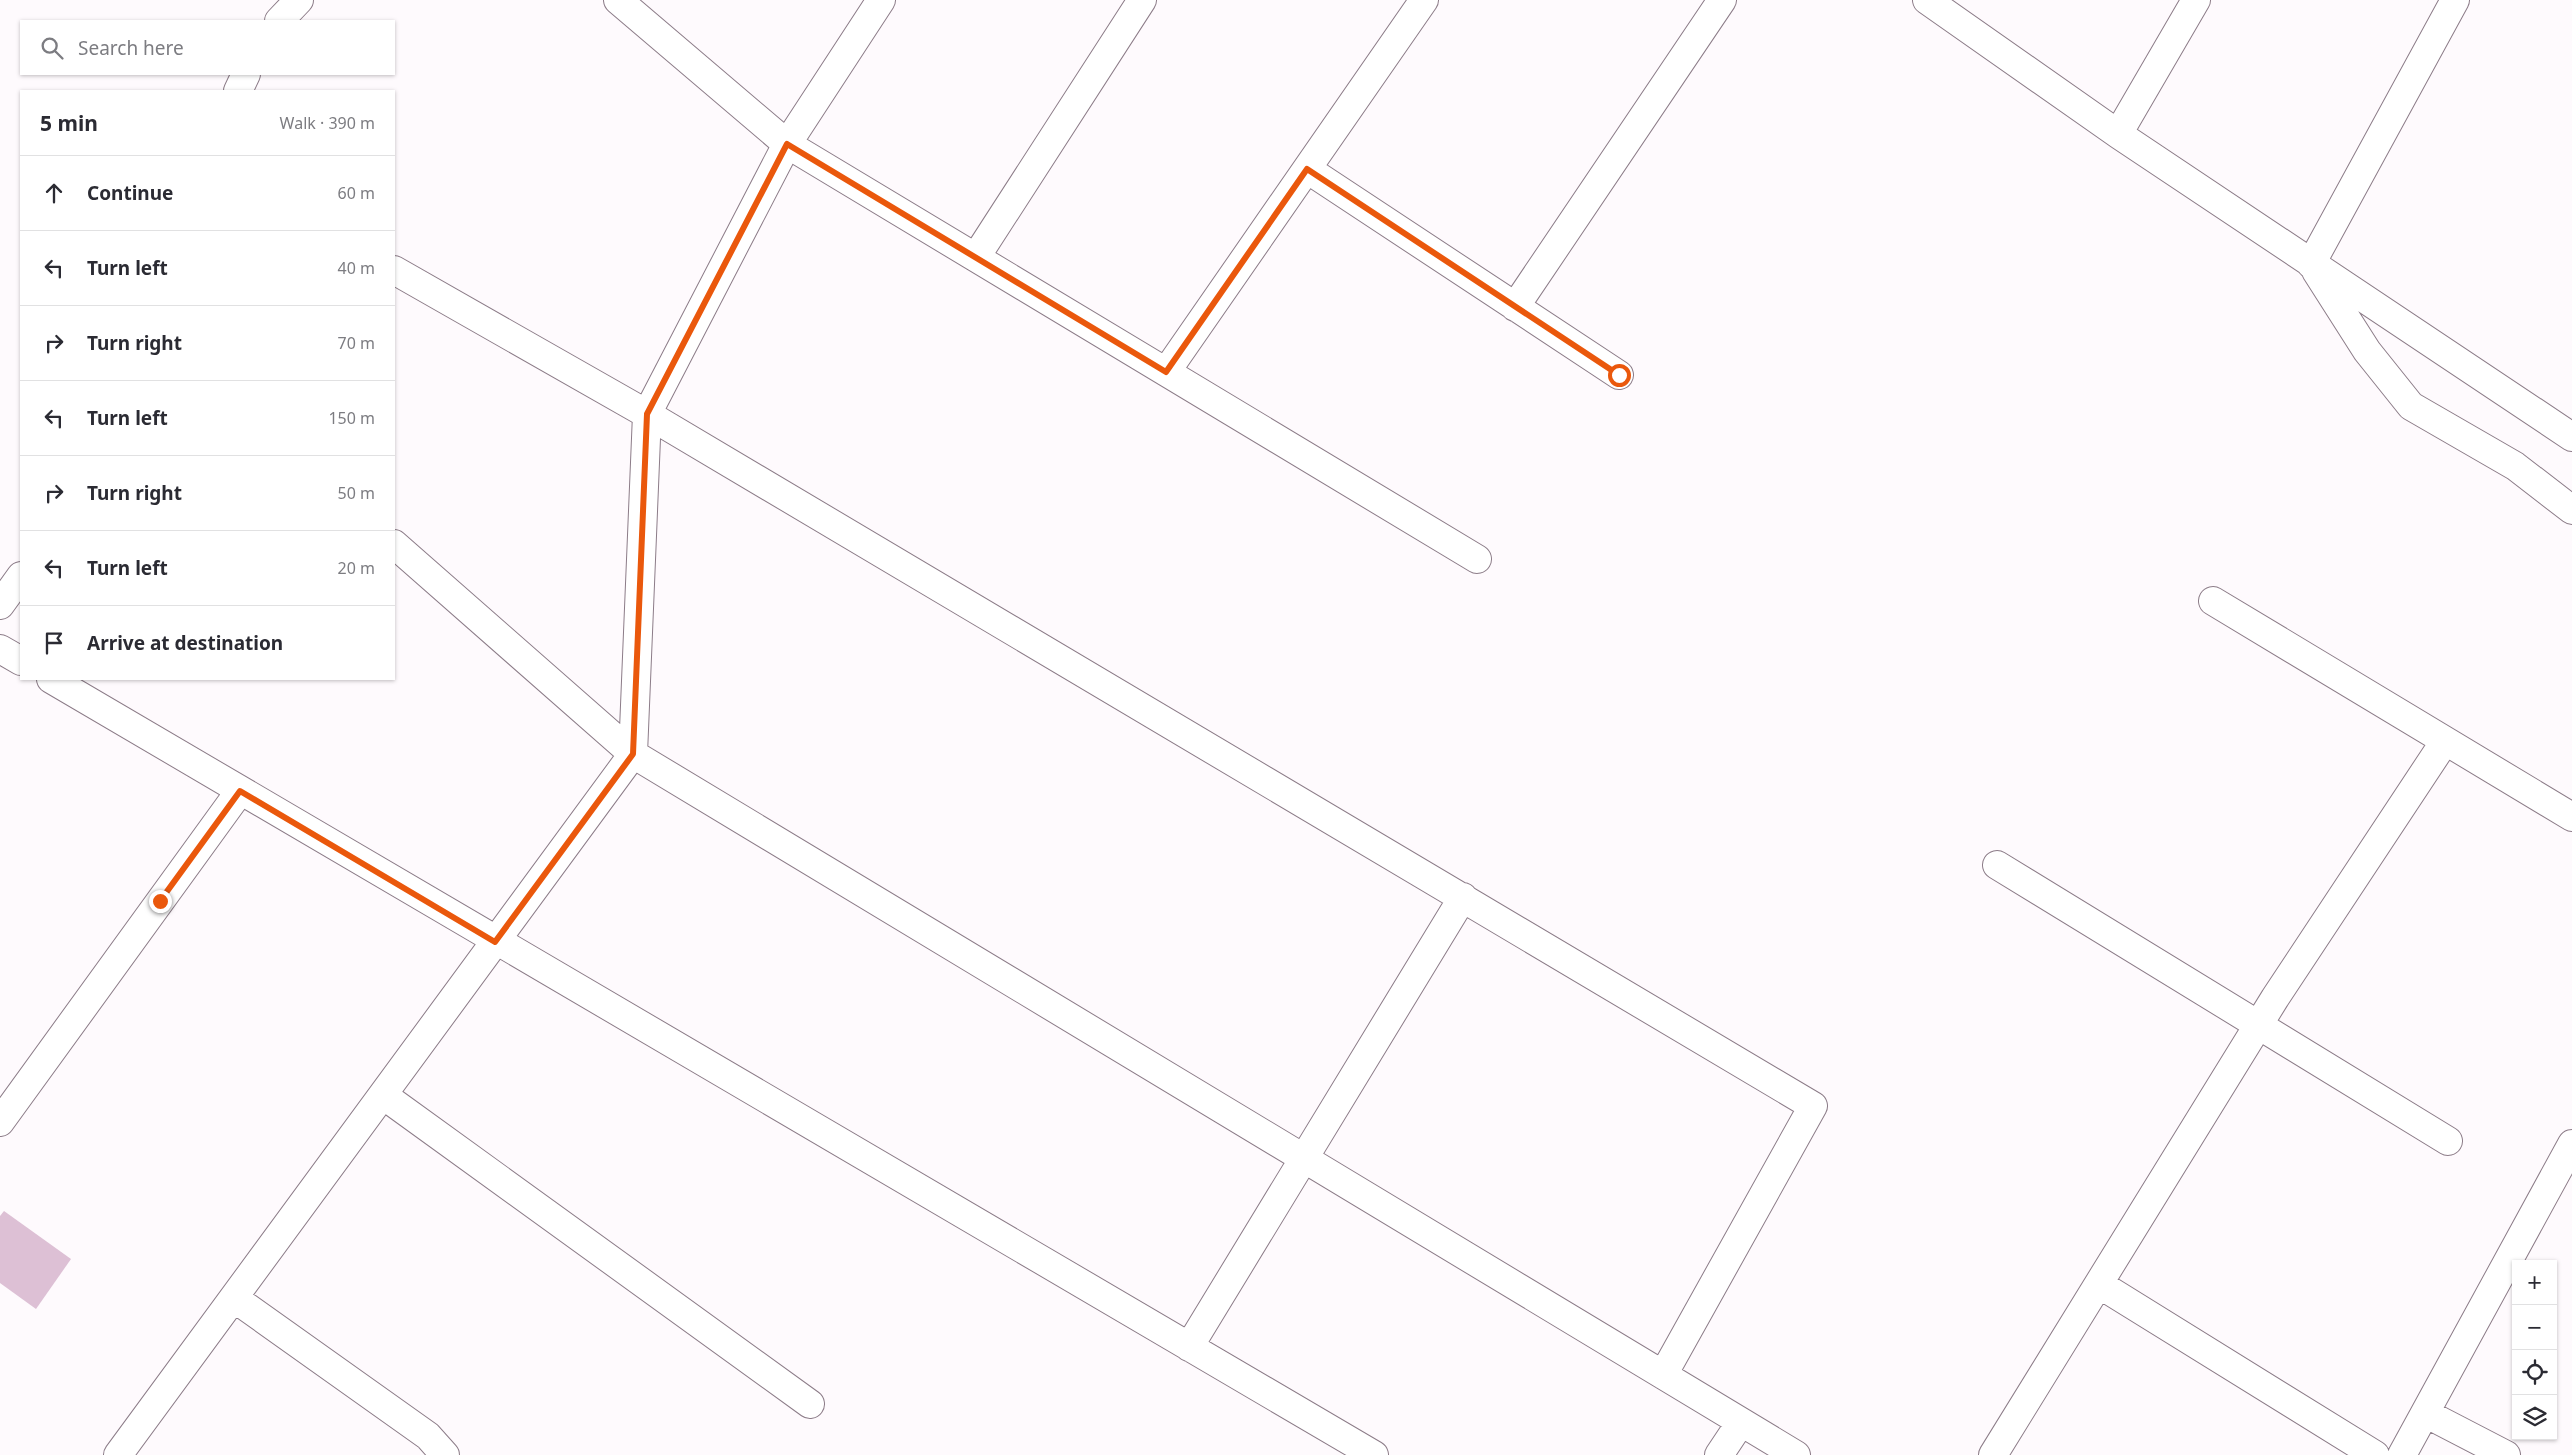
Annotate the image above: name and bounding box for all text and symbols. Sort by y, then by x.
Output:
search box [20,20,395,75]
icon: search [38,34,66,62]
text: Search here [78,35,184,61]
text: 5 min [40,109,98,137]
text: Walk · 390 m [280,112,375,134]
icon: ahead [40,179,68,207]
text: Continue [87,180,173,206]
text: 60 m [338,182,375,204]
icon: left [40,254,68,282]
text: Turn left [87,255,168,281]
text: 40 m [338,257,375,279]
icon: right [40,329,68,357]
text: Turn right [87,330,182,356]
text: 70 m [338,332,375,354]
route start [1608,364,1631,387]
icon: left [40,404,68,432]
text: Turn left [87,405,168,431]
text: 150 m [328,407,375,429]
icon: right [40,479,68,507]
text: Turn right [87,480,182,506]
text: 50 m [338,482,375,504]
icon: left [40,554,68,582]
text: Turn left [87,555,168,581]
text: 20 m [338,557,375,579]
icon: arrive [40,629,68,657]
text: Arrive at destination [87,630,283,656]
route end [149,890,172,913]
map controls [2512,1260,2557,1440]
button: + [2512,1260,2557,1305]
button: − [2512,1305,2557,1350]
button: locate [2512,1350,2557,1395]
button: layers [2512,1395,2557,1440]

